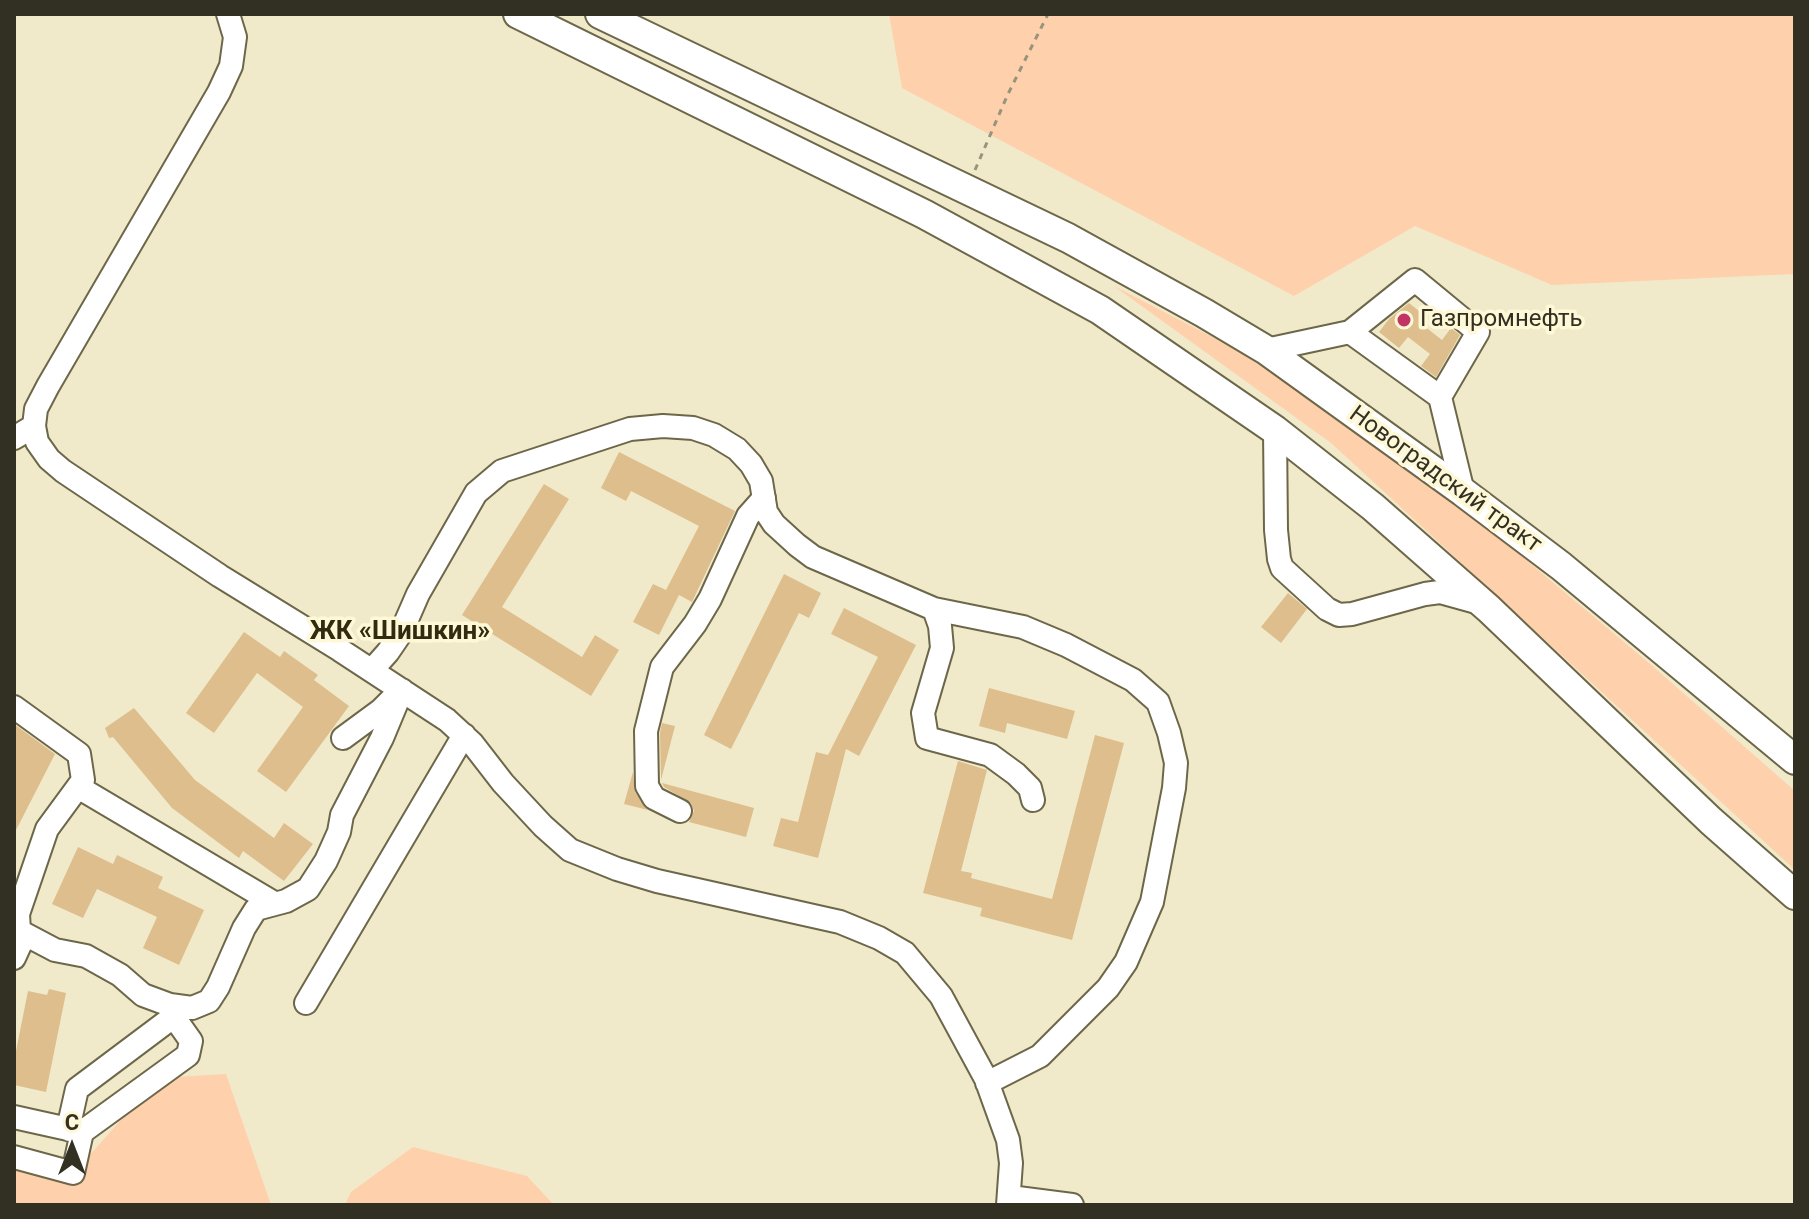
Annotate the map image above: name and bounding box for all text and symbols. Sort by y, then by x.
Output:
place label: Газпромнефть [1420,306,1583,334]
marker: Газпромнефть [1395,311,1413,329]
street label: Новоградский тракт [1343,400,1547,560]
district label: ЖК «Шишкин» [310,616,490,648]
north arrow [32,1107,112,1187]
text: С [65,1110,79,1135]

